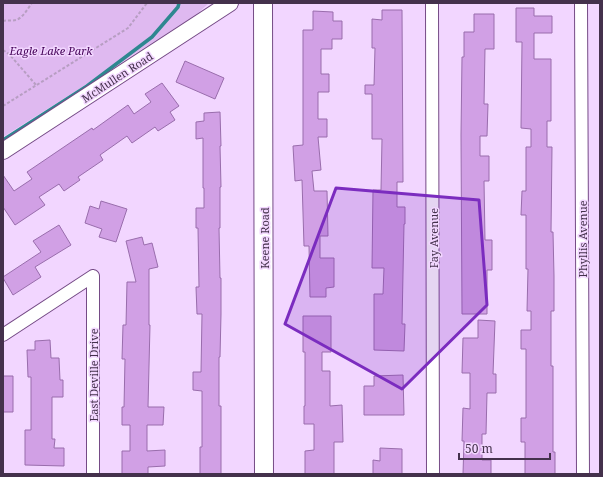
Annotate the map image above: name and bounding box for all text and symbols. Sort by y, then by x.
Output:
park label: Eagle Lake Park [8,43,93,58]
street label: McMullen Road [78,48,156,106]
street label: Phyllis Avenue [575,200,590,278]
street label: Keene Road [257,207,272,269]
street label: Fay Avenue [426,208,441,268]
street label: East Deville Drive [86,328,101,422]
scale bar [459,435,550,461]
text: 50 m [465,440,493,457]

